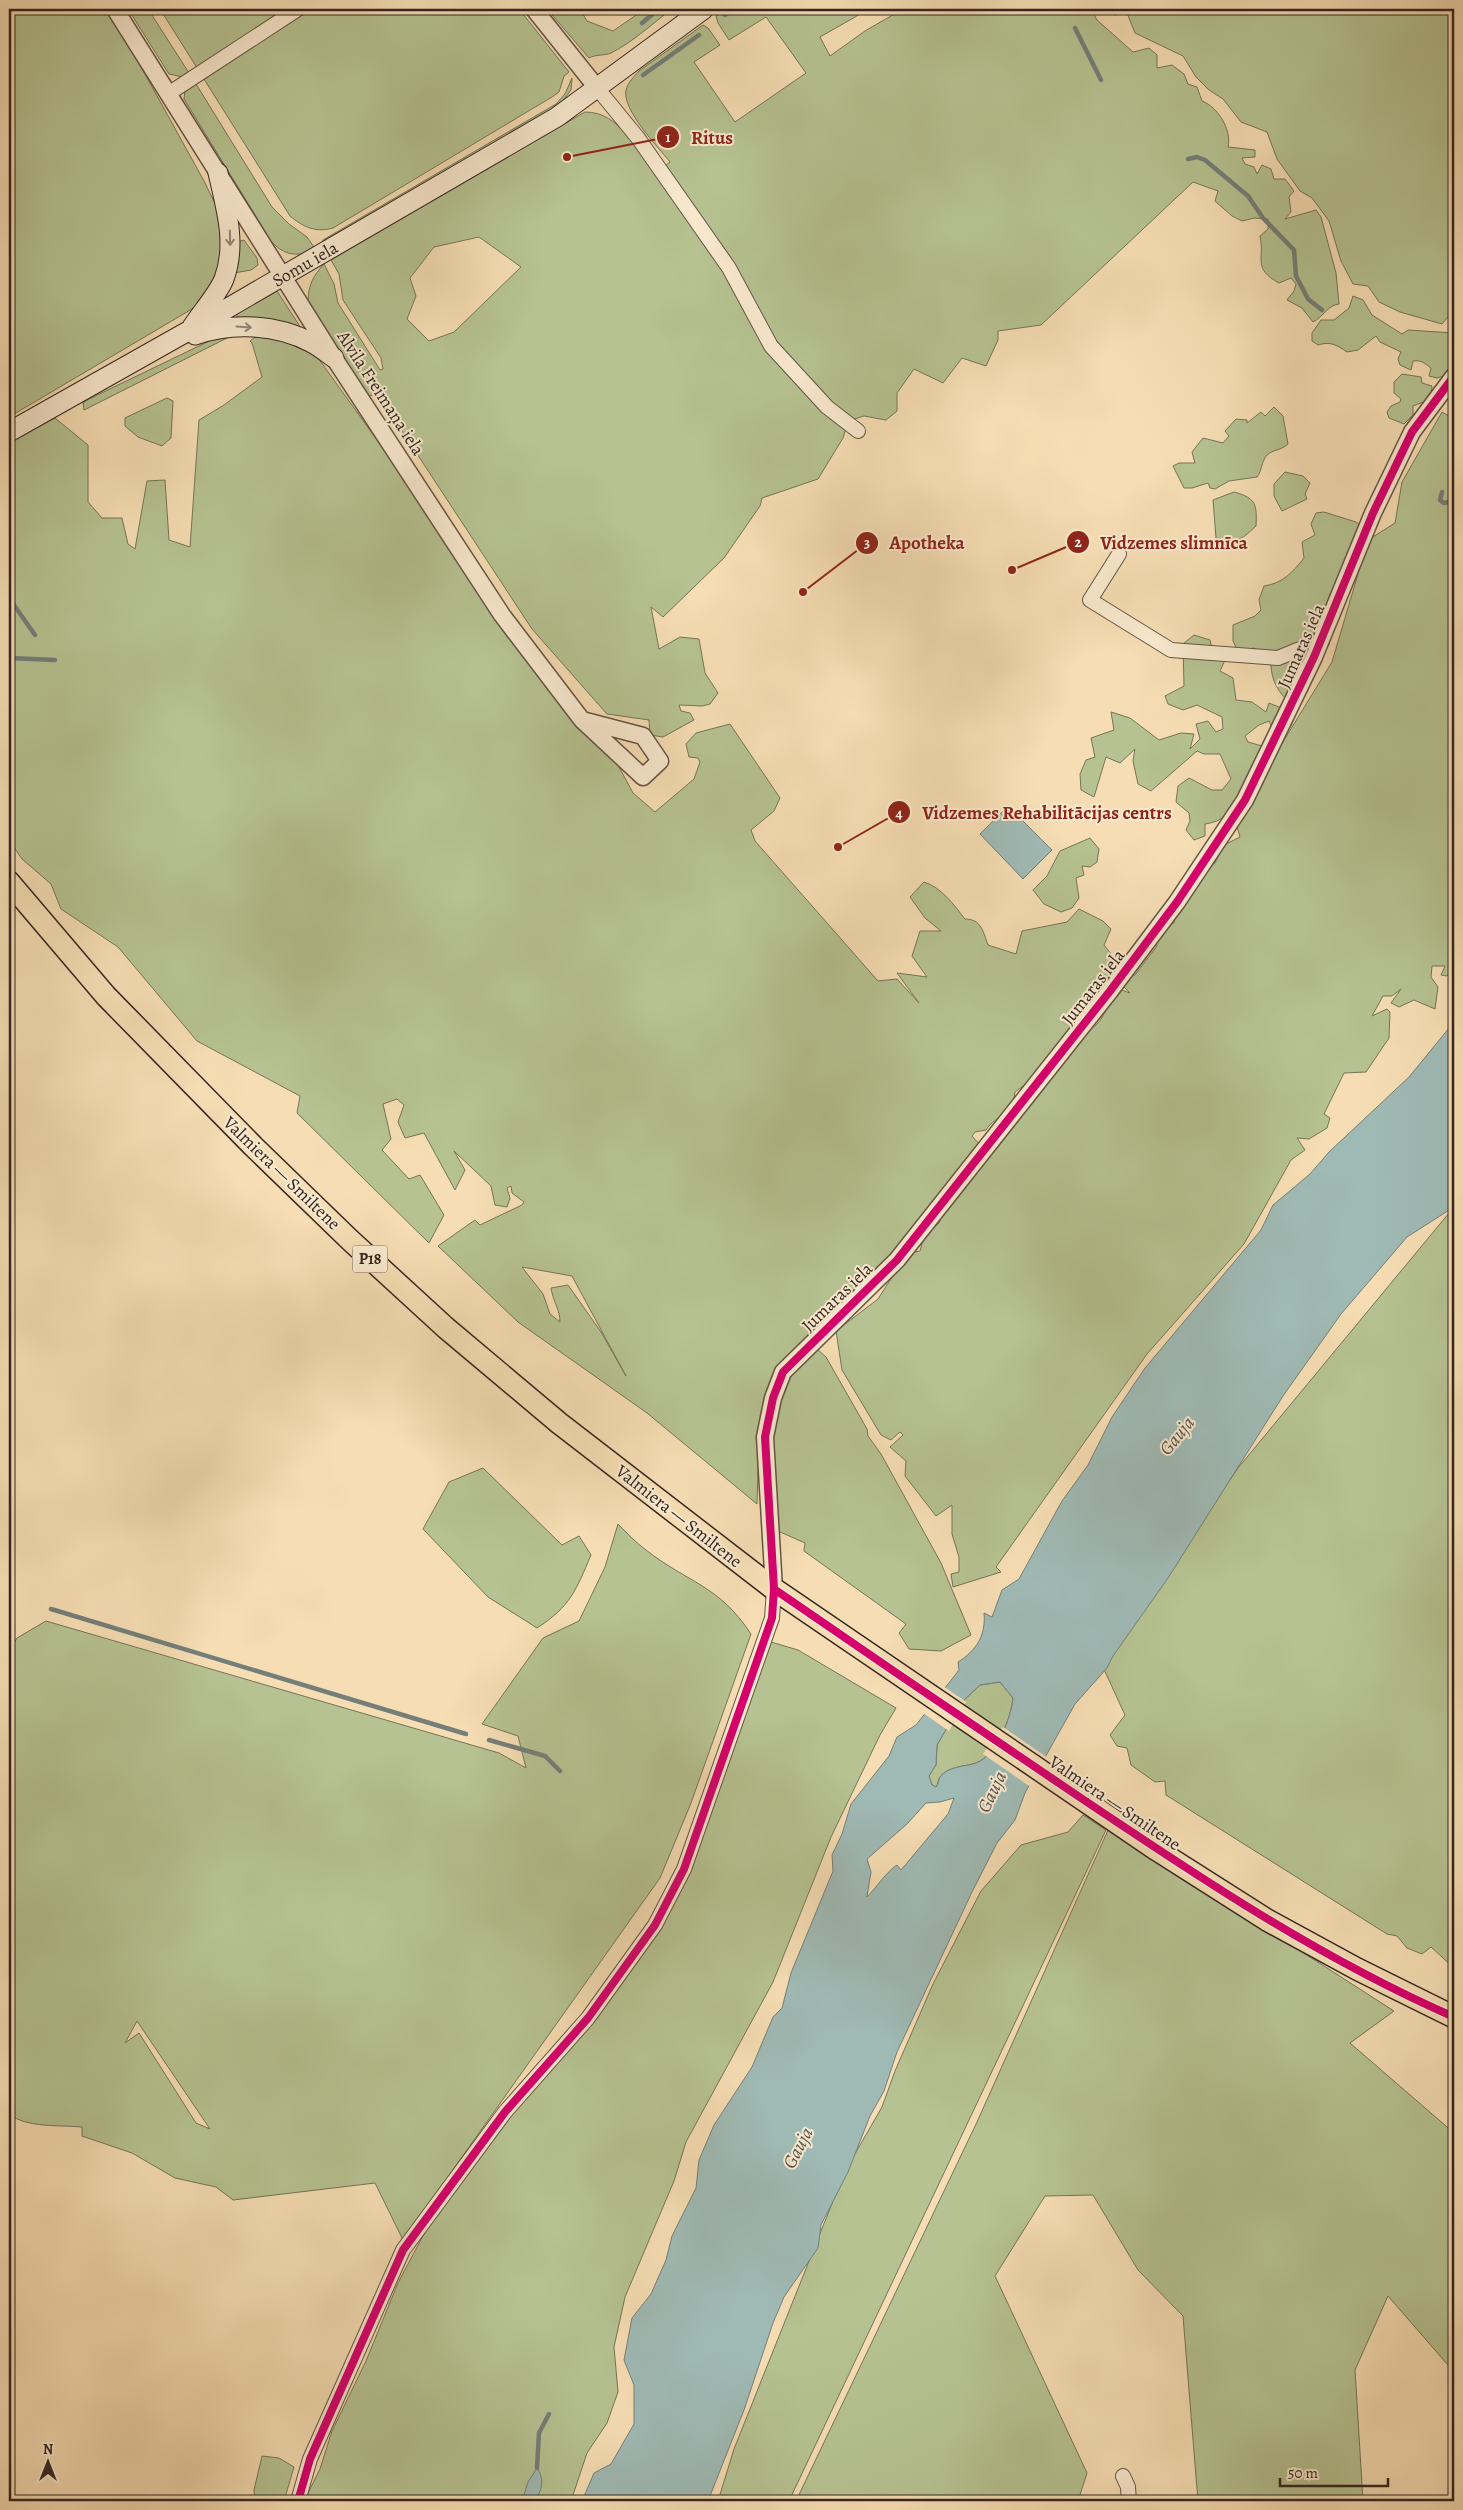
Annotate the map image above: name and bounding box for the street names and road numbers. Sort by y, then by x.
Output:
street label: Somu iela [268,235,343,292]
street label: Alvila Freimaņa iela [331,325,431,460]
street label: Jumaras iela [1272,599,1331,692]
street label: Jumaras iela [1056,944,1131,1030]
street label: Valmiera — Smiltene [217,1110,346,1235]
road number: P18 [352,1246,388,1272]
street label: Jumaras iela [796,1257,878,1337]
street label: Valmiera — Smiltene [610,1458,747,1573]
street label: Valmiera — Smiltene [1044,1749,1186,1856]

